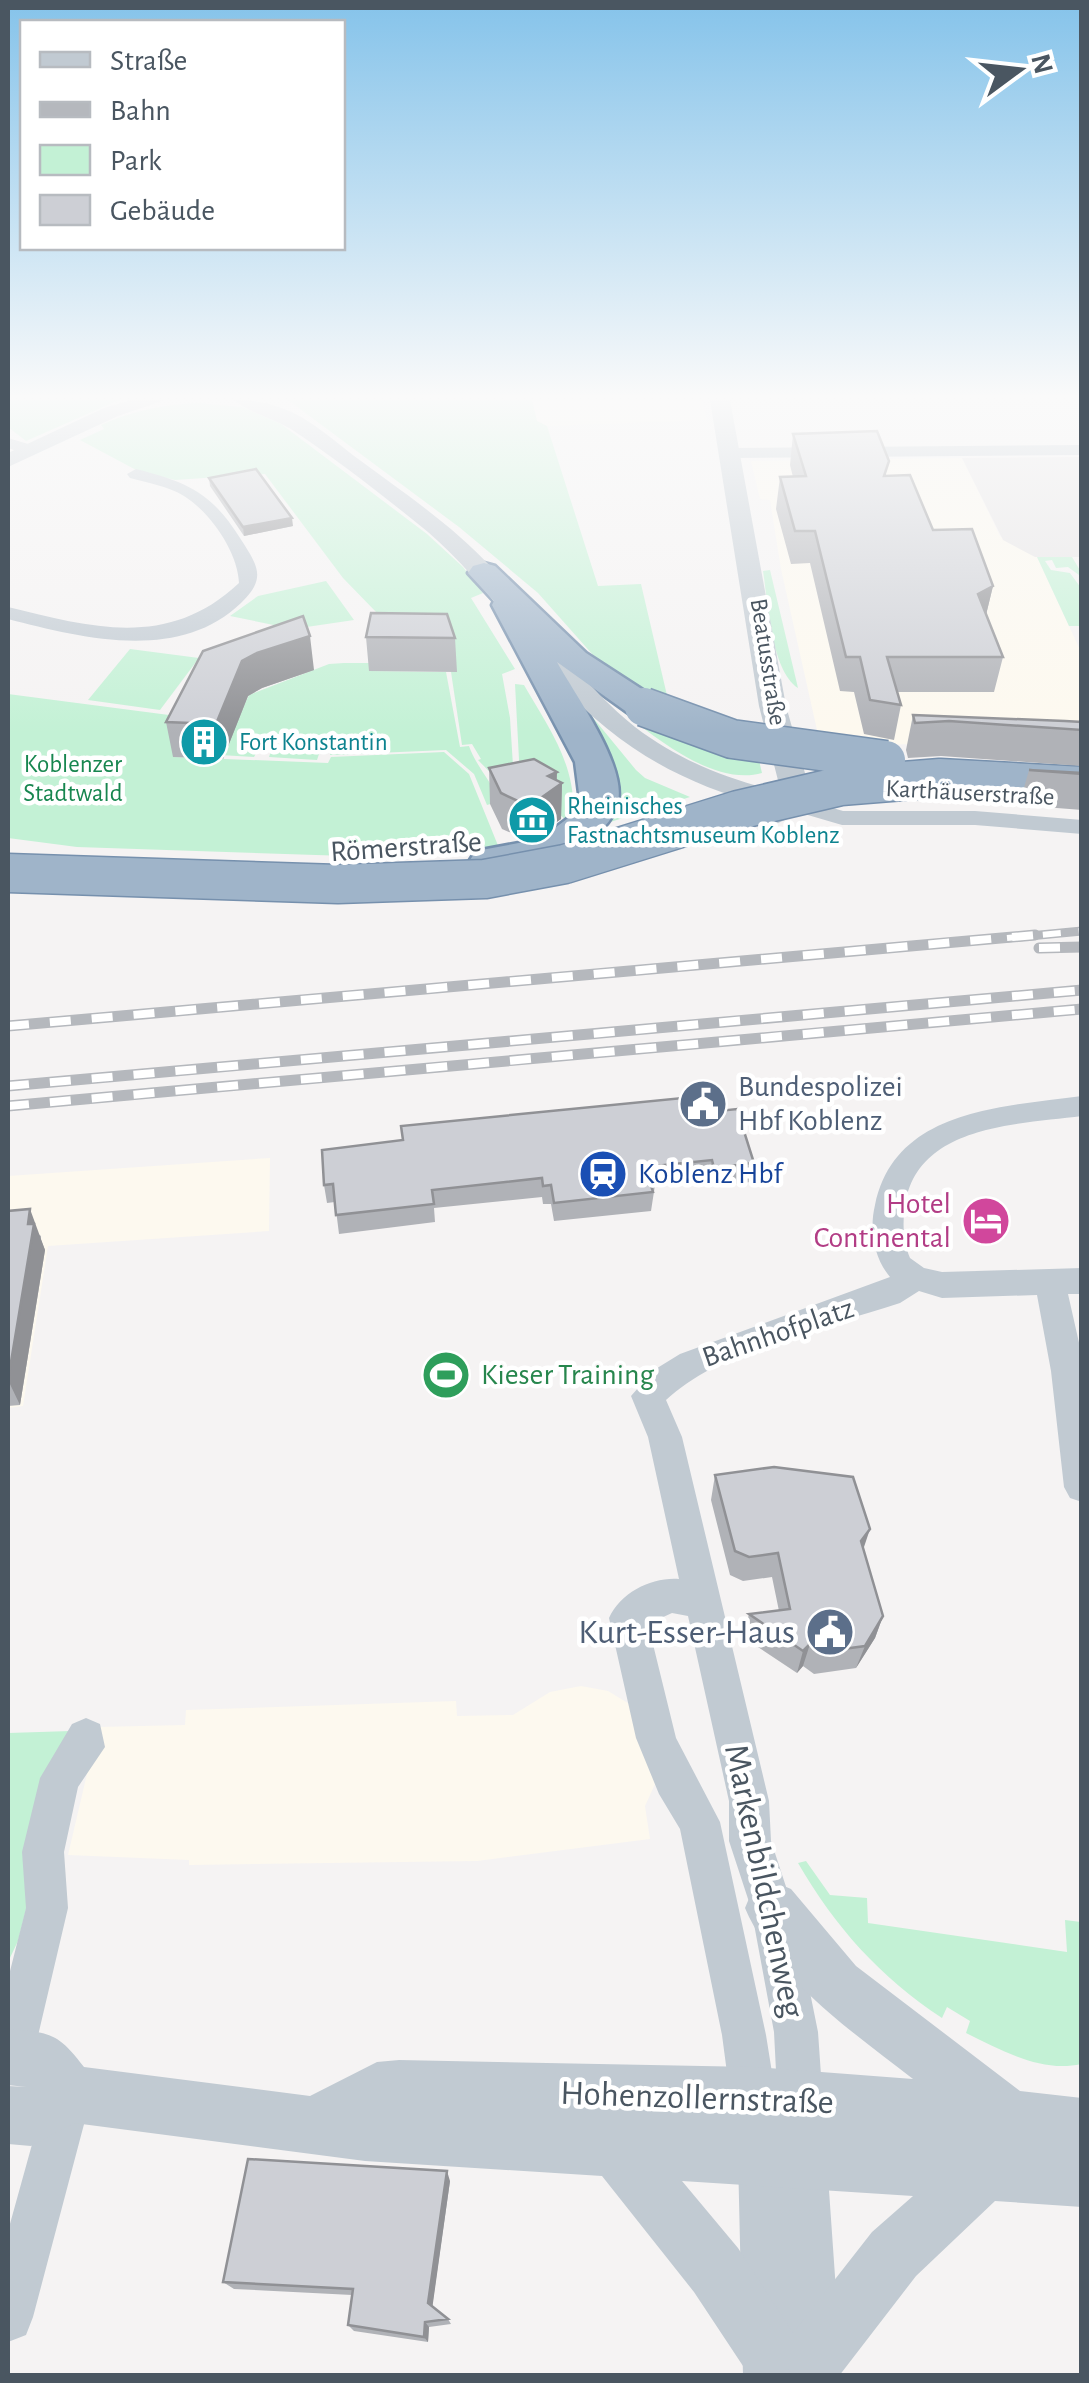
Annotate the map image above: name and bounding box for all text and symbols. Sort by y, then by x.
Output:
legend [20,20,345,250]
north arrow [969,20,1069,120]
text: Straße [110,46,187,76]
text: N [1025,51,1057,77]
text: Bahn [110,96,171,126]
text: Park [110,146,162,176]
text: Gebäude [110,196,215,226]
street label: Beatusstraße [746,597,790,727]
building icon: Fort Konstantin [178,716,230,768]
place label: Fort Konstantin [239,730,388,755]
park label: Koblenzer Stadtwald [23,752,123,806]
street label: Karthäuserstraße [885,776,1055,810]
museum icon: Rheinisches Fastnachtsmuseum Koblenz [506,794,558,846]
place label: Rheinisches Fastnachtsmuseum Koblenz [567,794,839,848]
street label: Römerstraße [329,827,483,867]
place label: Bundespolizei Hbf Koblenz [738,1072,903,1136]
public building icon: Bundespolizei Hbf Koblenz [677,1078,729,1130]
station icon: Koblenz Hbf [577,1148,629,1200]
place label: Koblenz Hbf [638,1159,784,1189]
place label: Hotel Continental [814,1189,951,1253]
hotel icon: Hotel Continental [960,1195,1012,1247]
street label: Bahnhofplatz [698,1293,858,1373]
sports icon: Kieser Training [420,1349,472,1401]
place label: Kieser Training [481,1360,655,1390]
public building icon: Kurt-Esser-Haus [804,1606,856,1658]
place label: Kurt-Esser-Haus [578,1615,795,1650]
street label: Markenbildchenweg [718,1741,810,2021]
street label: Hohenzollernstraße [560,2076,834,2120]

